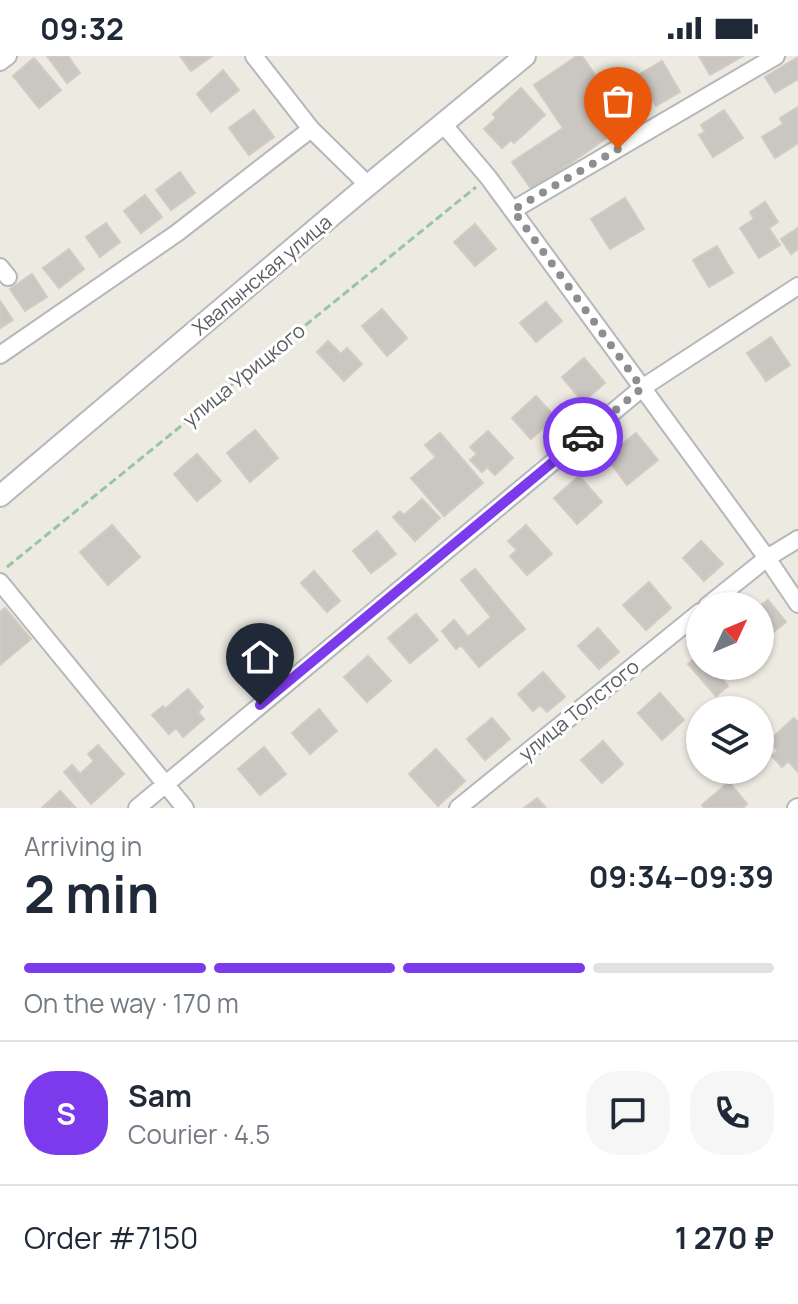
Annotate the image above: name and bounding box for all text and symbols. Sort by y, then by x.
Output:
text: 09:32 [40,8,124,49]
pin [584,67,652,149]
icon: bag [596,79,640,123]
street label: Хвалынская улица [186,208,337,341]
street label: улица Урицкого [177,317,311,432]
courier [543,397,623,477]
icon: car [561,415,605,459]
north arrow [686,592,774,680]
map controls [686,592,774,784]
pin [226,623,294,705]
icon: home [238,635,282,679]
street label: улица Толстого [513,653,645,767]
button: layers [686,696,774,784]
text: Arriving in [24,828,142,864]
text: 09:34–09:39 [589,856,774,897]
text: 2 min [24,858,159,929]
text: On the way · 170 m [24,985,239,1021]
button: chat [586,1071,670,1155]
button: phone [690,1071,774,1155]
text: Sam [128,1075,192,1116]
text: S [56,1093,76,1134]
text: Courier · 4.5 [128,1116,270,1152]
text: Order #7150 [24,1217,198,1258]
text: 1 270 ₽ [675,1217,774,1258]

